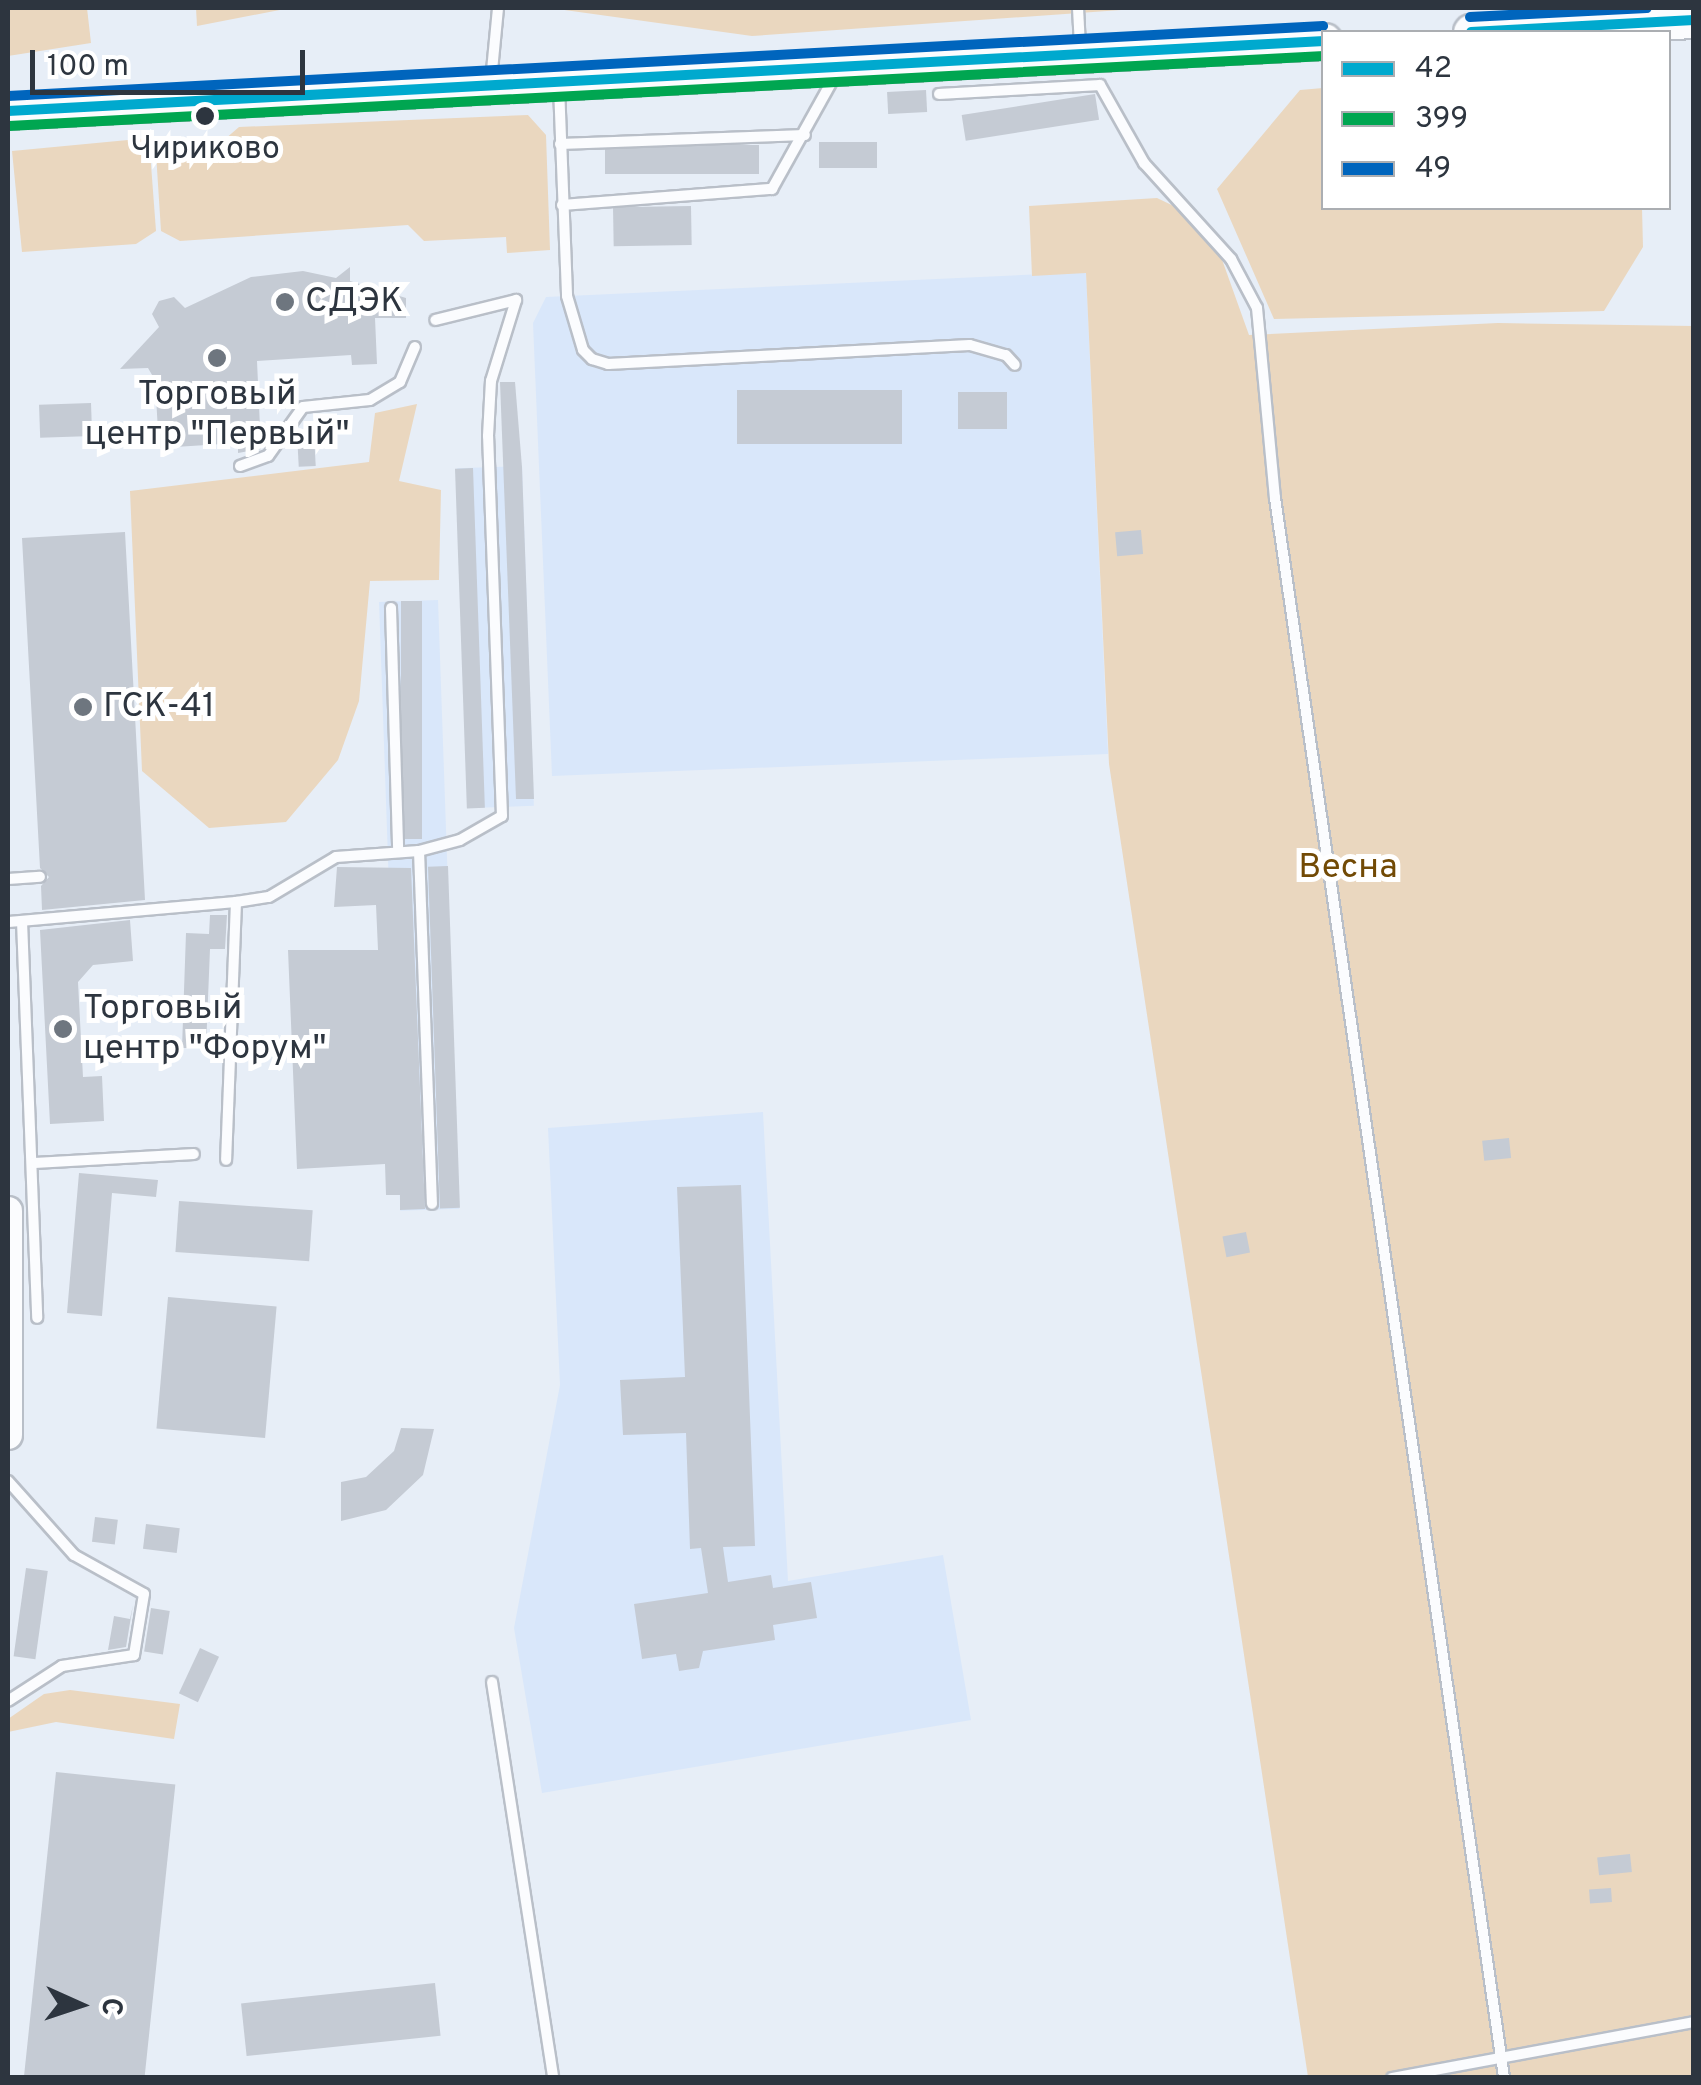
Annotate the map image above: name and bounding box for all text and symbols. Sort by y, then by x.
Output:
scale bar [35,30,310,92]
legend [1321,30,1671,210]
text: 100 m [47,49,129,86]
text: 42 [1415,51,1452,88]
text: 399 [1415,101,1468,138]
marker: Чириково [195,106,215,126]
place label: Чириково [130,131,280,169]
text: 49 [1415,151,1451,188]
place label: СДЭК [305,281,403,323]
marker: СДЭК [274,291,296,313]
marker: Торговый центр "Первый" [206,347,228,369]
place label: Торговый центр "Первый" [85,374,349,456]
place label: ГСК-41 [103,686,215,728]
marker: ГСК-41 [72,696,94,718]
park label: Весна [1298,847,1398,889]
place label: Торговый центр "Форум" [83,988,327,1070]
marker: Торговый центр "Форум" [52,1018,74,1040]
north arrow [30,1955,130,2055]
text: С [92,1997,128,2016]

